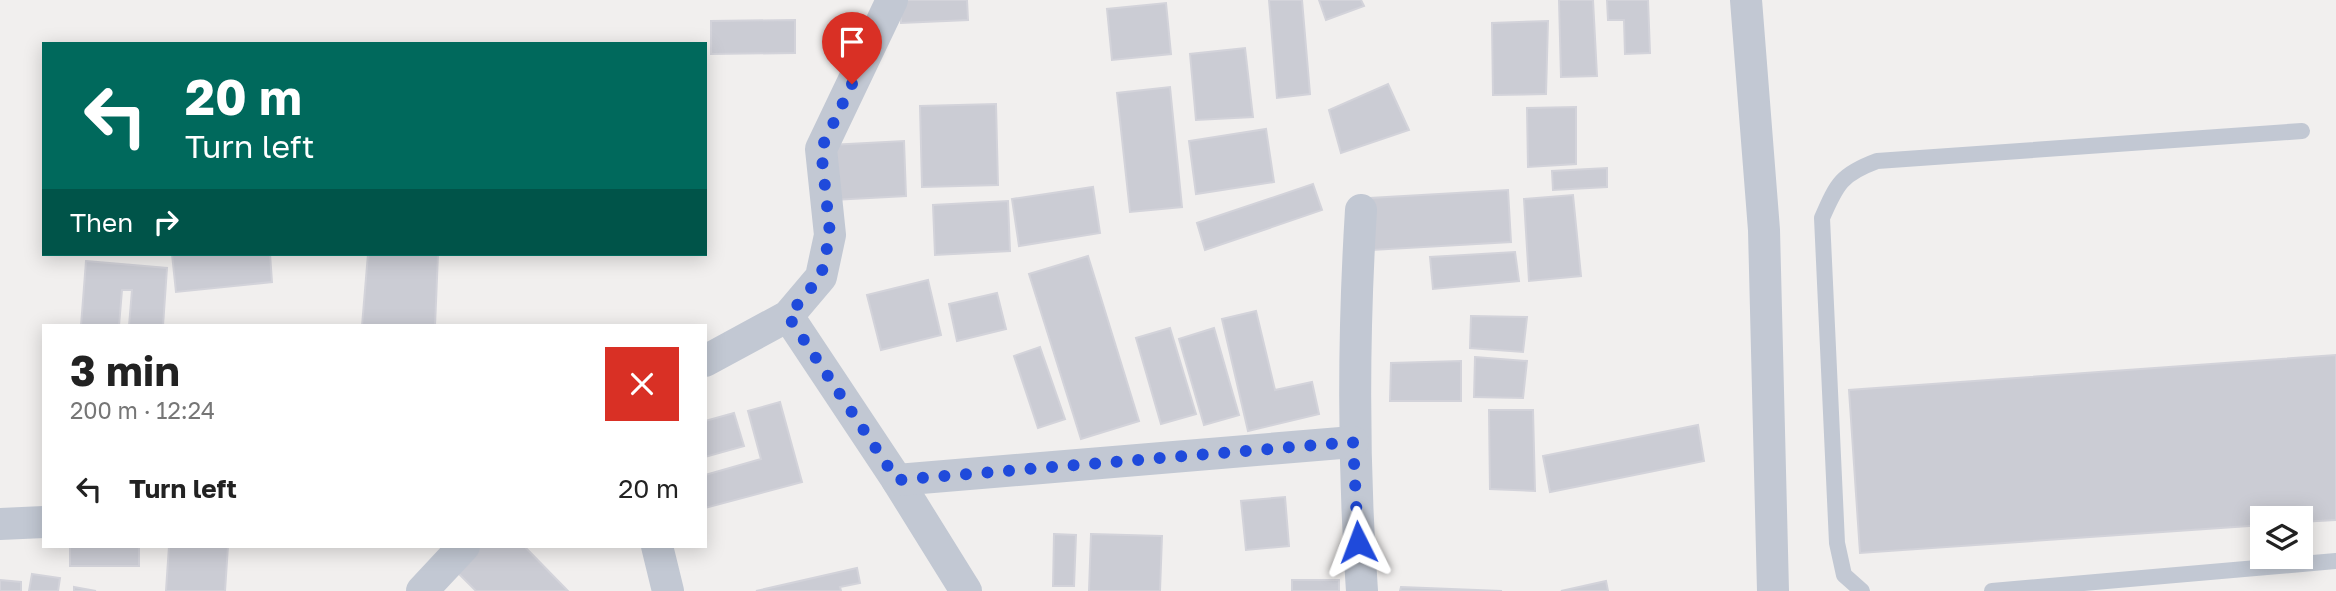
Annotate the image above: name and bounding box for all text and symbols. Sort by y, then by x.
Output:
pin [822,12.0,882,84]
icon: arrive [833,23,871,61]
text: 20 m [185,67,302,126]
icon: left [70,70,161,161]
text: Turn left [185,127,314,165]
icon: right [147,203,185,241]
text: Then [70,207,133,238]
text: 3 min [70,345,180,395]
button: close [605,347,679,421]
text: 200 m · 12:24 [70,396,215,424]
icon: left [70,470,108,508]
text: Turn left [129,473,237,504]
text: 20 m [618,473,679,504]
position arrow [1321,505,1395,579]
map controls [2250,506,2313,569]
button: layers [2250,506,2313,569]

